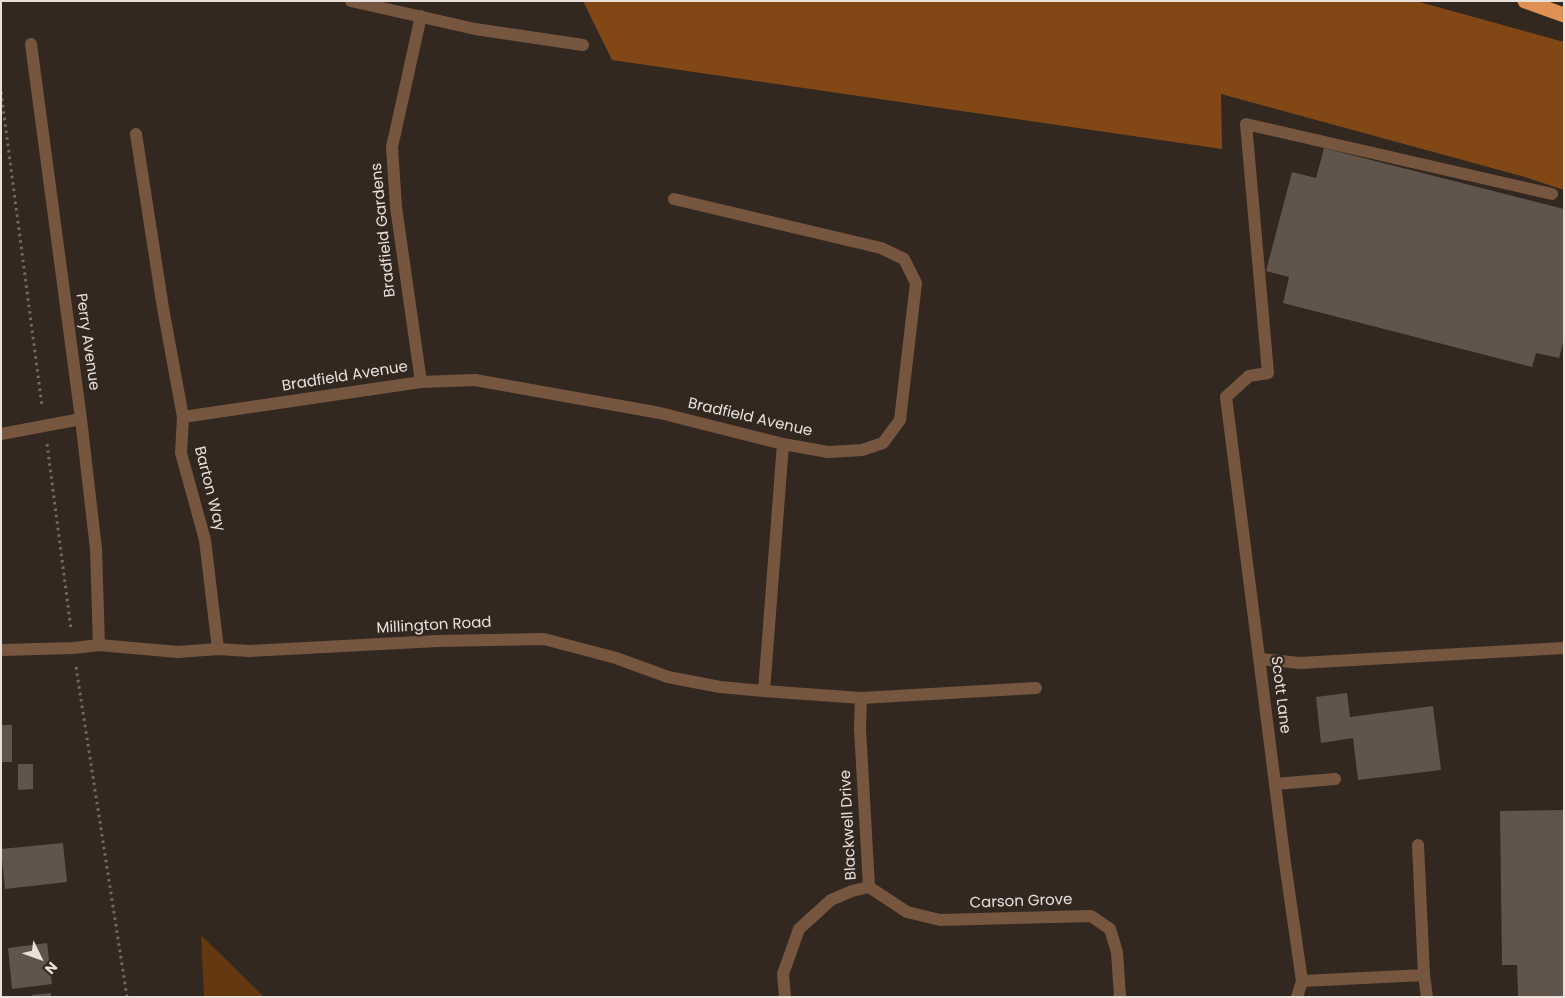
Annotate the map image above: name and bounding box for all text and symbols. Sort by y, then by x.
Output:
street label: Bradfield Gardens [368,162,400,298]
street label: Perry Avenue [71,292,103,392]
street label: Bradfield Avenue [281,358,409,396]
street label: Bradfield Avenue [686,395,814,441]
street label: Barton Way [190,445,228,533]
street label: Millington Road [376,614,492,638]
street label: Scott Lane [1266,655,1294,735]
street label: Blackwell Drive [837,769,861,881]
street label: Carson Grove [969,891,1073,913]
north arrow [15,933,65,983]
text: N [40,957,62,979]

